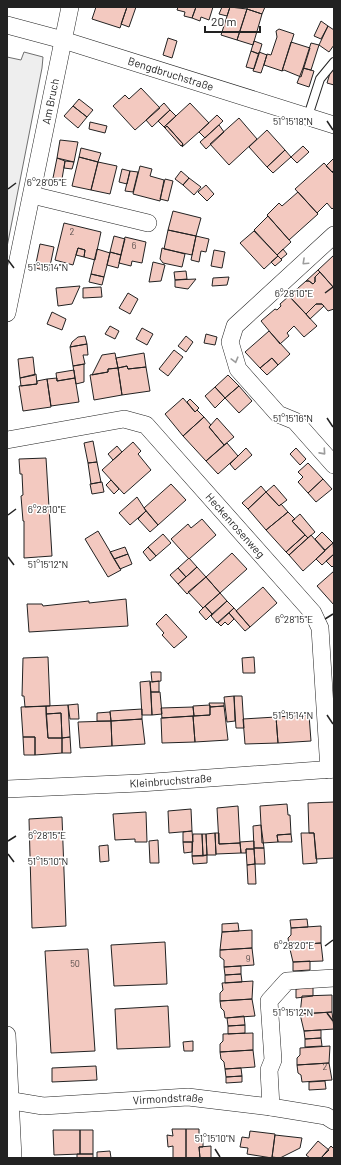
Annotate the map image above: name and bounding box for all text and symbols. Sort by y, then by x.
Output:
scale bar [205,8,260,34]
text: 20 m [211,14,237,28]
street label: Bengdbruchstraße [127,54,216,93]
street label: Am Bruch [39,77,61,125]
text: 51°15'18"N [273,115,313,127]
text: 6°28'05"E [27,176,67,188]
house number: 2 [70,226,75,237]
house number: 6 [132,240,137,251]
one-way arrow [302,257,310,264]
text: 51°15'14"N [28,261,68,273]
text: 6°28'10"E [275,287,313,299]
one-way arrow [230,356,239,363]
text: 51°15'16"N [273,412,313,424]
one-way arrow [318,447,325,455]
street label: Heckenrosenweg [203,490,268,560]
text: 6°28'10"E [28,503,66,515]
text: 51°15'12"N [28,558,68,570]
text: 6°28'15"E [275,613,313,625]
text: 51°15'14"N [273,709,313,721]
street label: Kleinbruchstraße [129,771,212,789]
text: 6°28'15"E [28,829,66,841]
text: 51°15'10"N [28,855,68,867]
text: 6°28'20"E [274,939,314,951]
house number: 9 [246,953,251,964]
house number: 50 [70,958,80,969]
text: 51°15'12"N [273,1006,313,1018]
house number: 2 [323,1061,328,1072]
street label: Virmondstraße [132,1090,205,1106]
text: 51°15'10"N [195,1132,235,1144]

